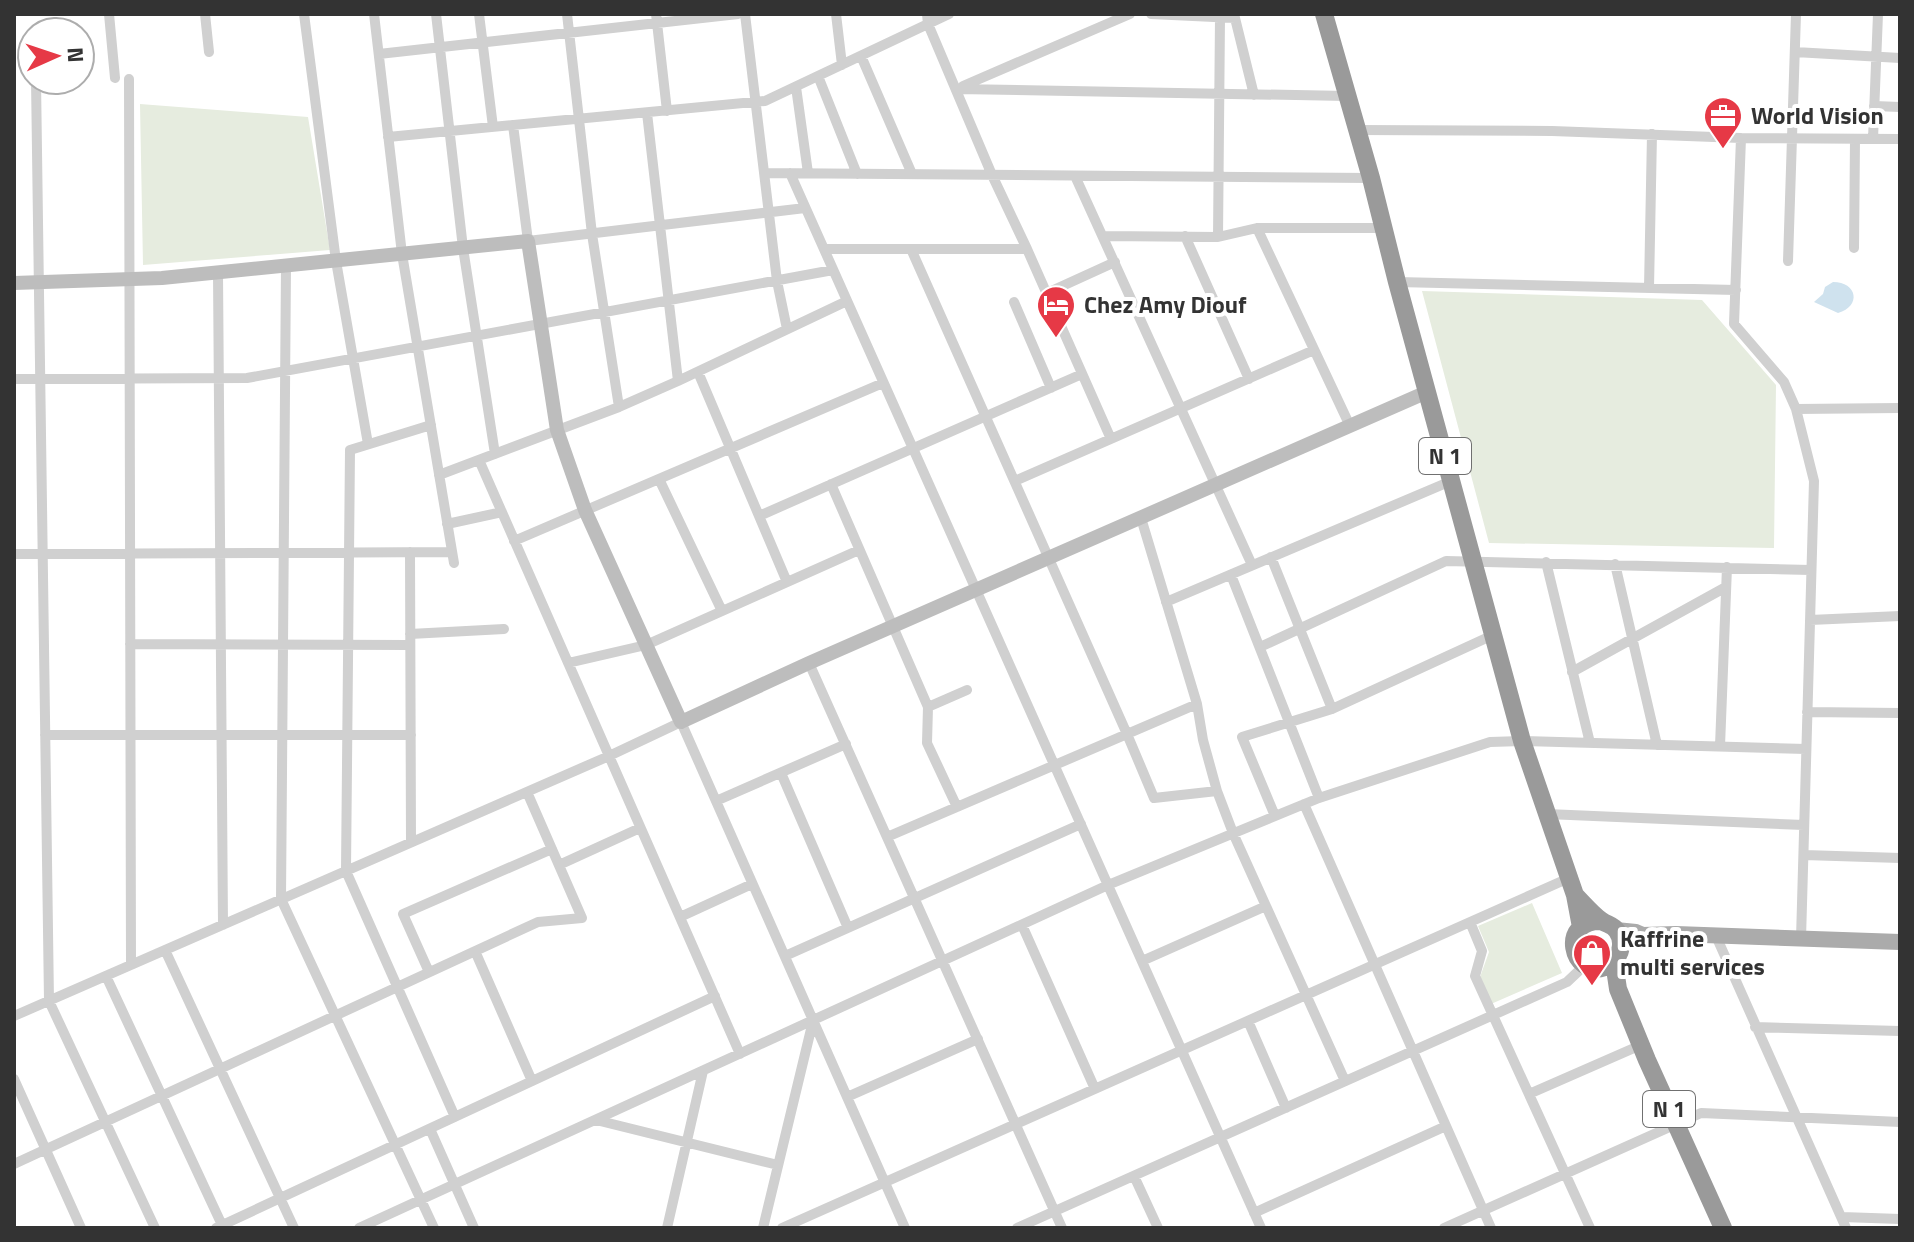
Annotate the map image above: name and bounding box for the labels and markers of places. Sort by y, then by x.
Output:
office icon: World Vision [1702,95,1744,150]
place label: World Vision [1751,97,1884,133]
hotel icon: Chez Amy Diouf [1035,284,1077,339]
place label: Chez Amy Diouf [1084,286,1247,322]
place label: Kaffrine multi services [1620,920,1765,984]
shop icon: Kaffrine multi services [1571,932,1613,987]

